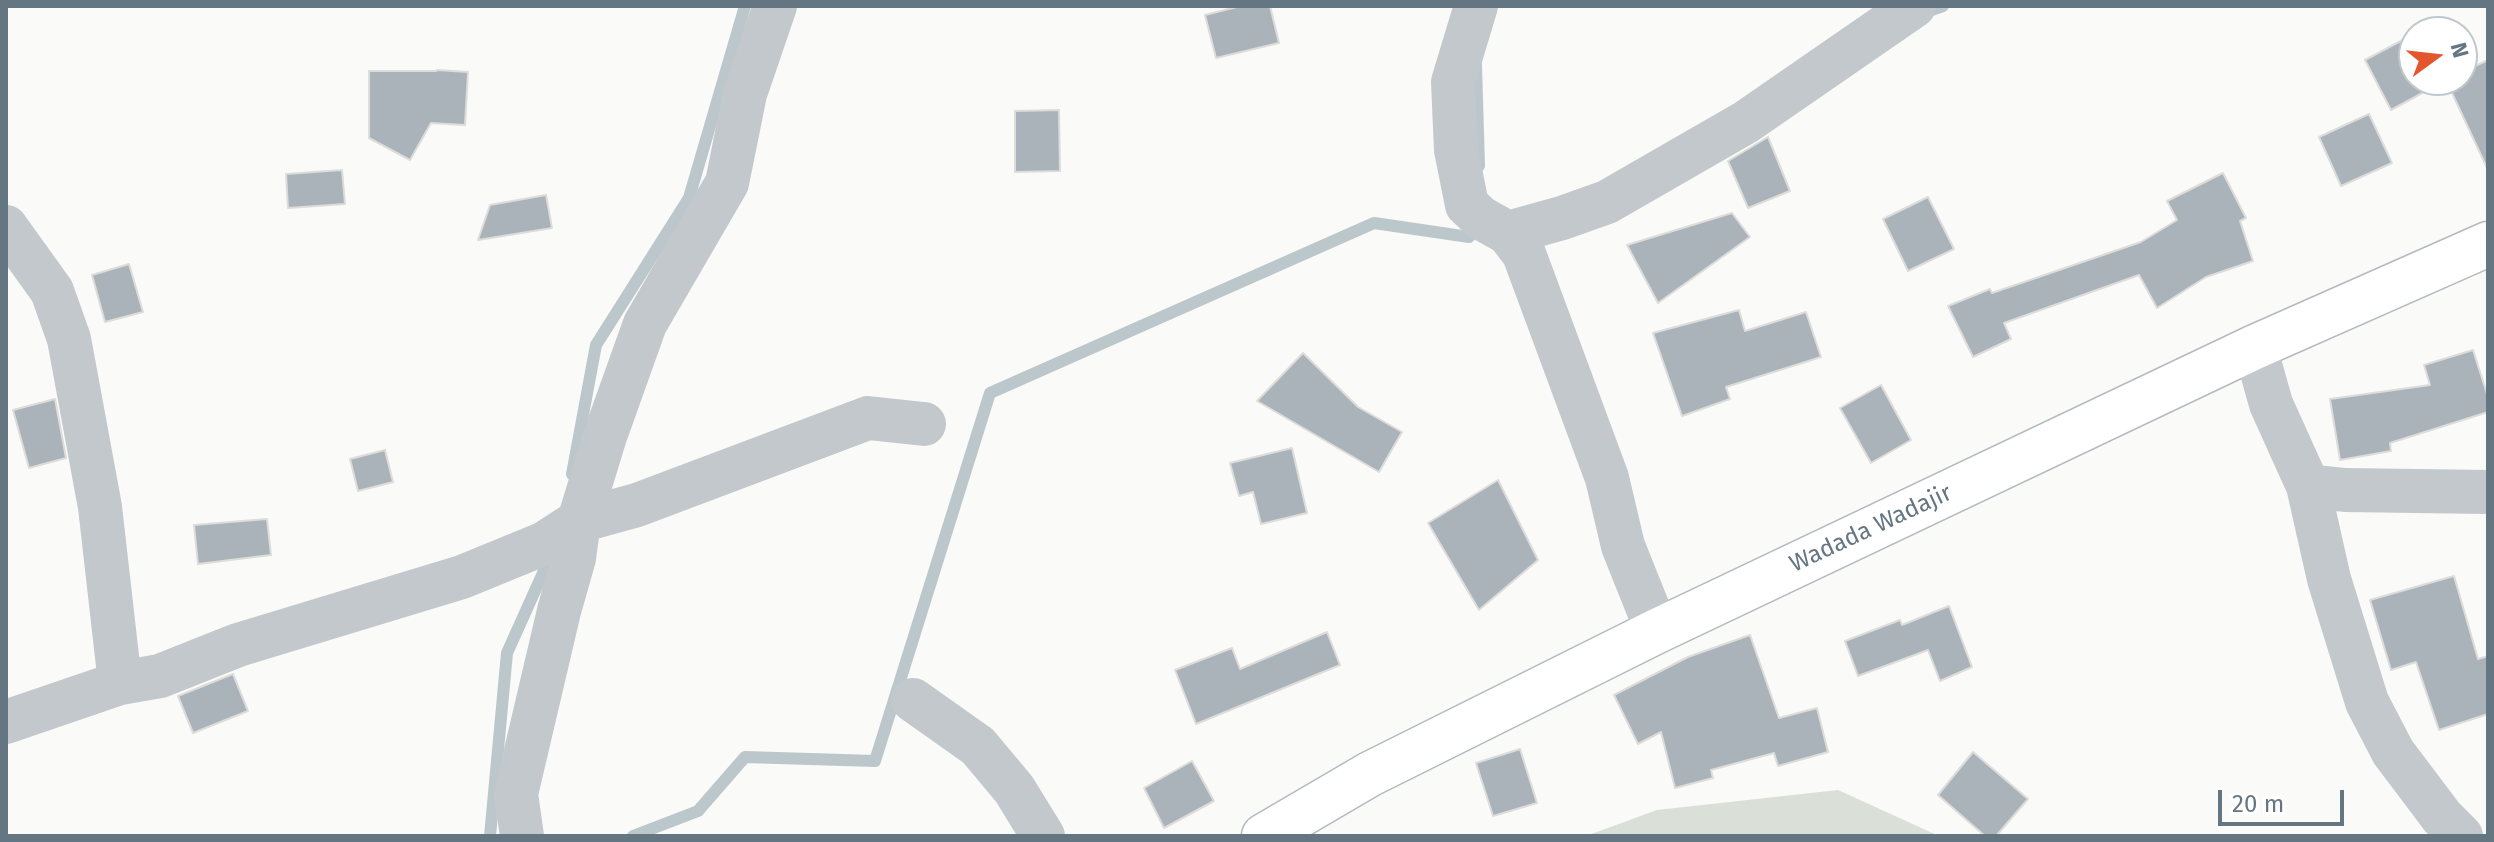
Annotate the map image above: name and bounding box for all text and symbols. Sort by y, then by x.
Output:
north arrow [2398,16,2478,96]
text: N [2445,40,2475,61]
street label: Wadada Wadajir [1785,479,1957,579]
scale bar [2222,774,2348,824]
text: 20 m [2232,790,2284,818]

